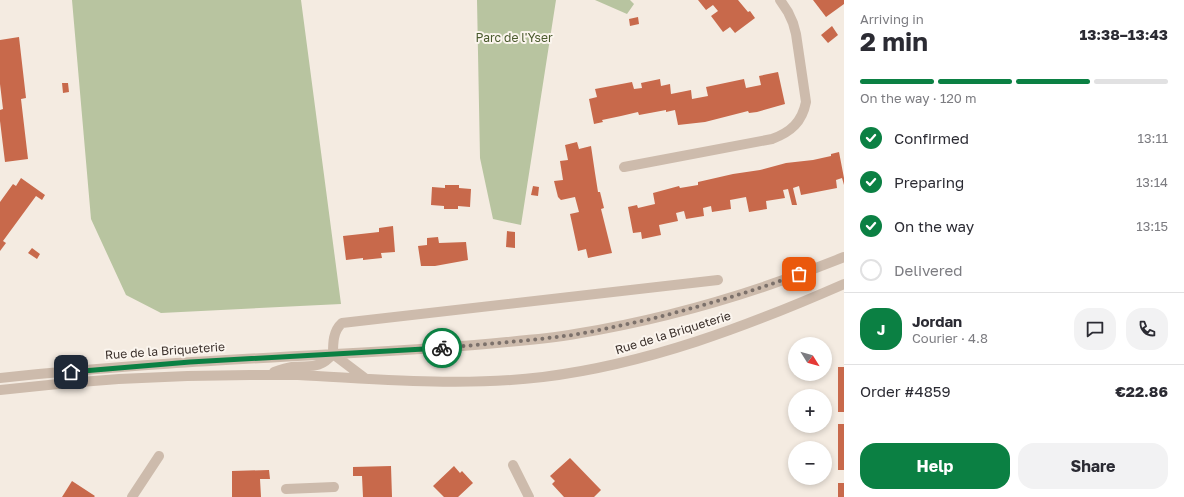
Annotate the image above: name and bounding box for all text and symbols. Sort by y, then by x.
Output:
text: Arriving in [860,11,924,27]
text: 13:38–13:43 [1079,25,1168,43]
text: 2 min [860,26,928,57]
park label: Parc de l'Yser [475,30,553,45]
text: On the way · 120 m [860,90,977,106]
icon: check [860,127,882,149]
text: Confirmed [894,129,969,147]
text: 13:11 [1138,130,1168,146]
icon: check [860,171,882,193]
text: Preparing [894,173,964,191]
text: 13:14 [1136,174,1168,190]
icon: check [860,215,882,237]
text: On the way [894,217,974,235]
text: 13:15 [1136,218,1168,234]
pin [782,257,816,291]
text: Delivered [894,261,962,279]
icon: bag [788,263,810,285]
street label: Rue de la Briqueterie [613,308,733,357]
button: chat [1074,308,1116,350]
button: phone [1126,308,1168,350]
text: Jordan [912,312,962,330]
text: J [877,320,885,338]
courier [422,328,462,368]
text: Courier · 4.8 [912,330,988,346]
icon: bike [431,337,453,359]
north arrow [788,337,832,381]
map controls [788,337,832,485]
street label: Rue de la Briqueterie [104,339,226,362]
pin [54,355,88,389]
icon: home [60,361,82,383]
text: Order #4859 [860,382,951,400]
text: €22.86 [1115,382,1168,400]
button: + [788,389,832,433]
button: − [788,441,832,485]
button: Help [860,443,1010,489]
button: Share [1018,443,1168,489]

